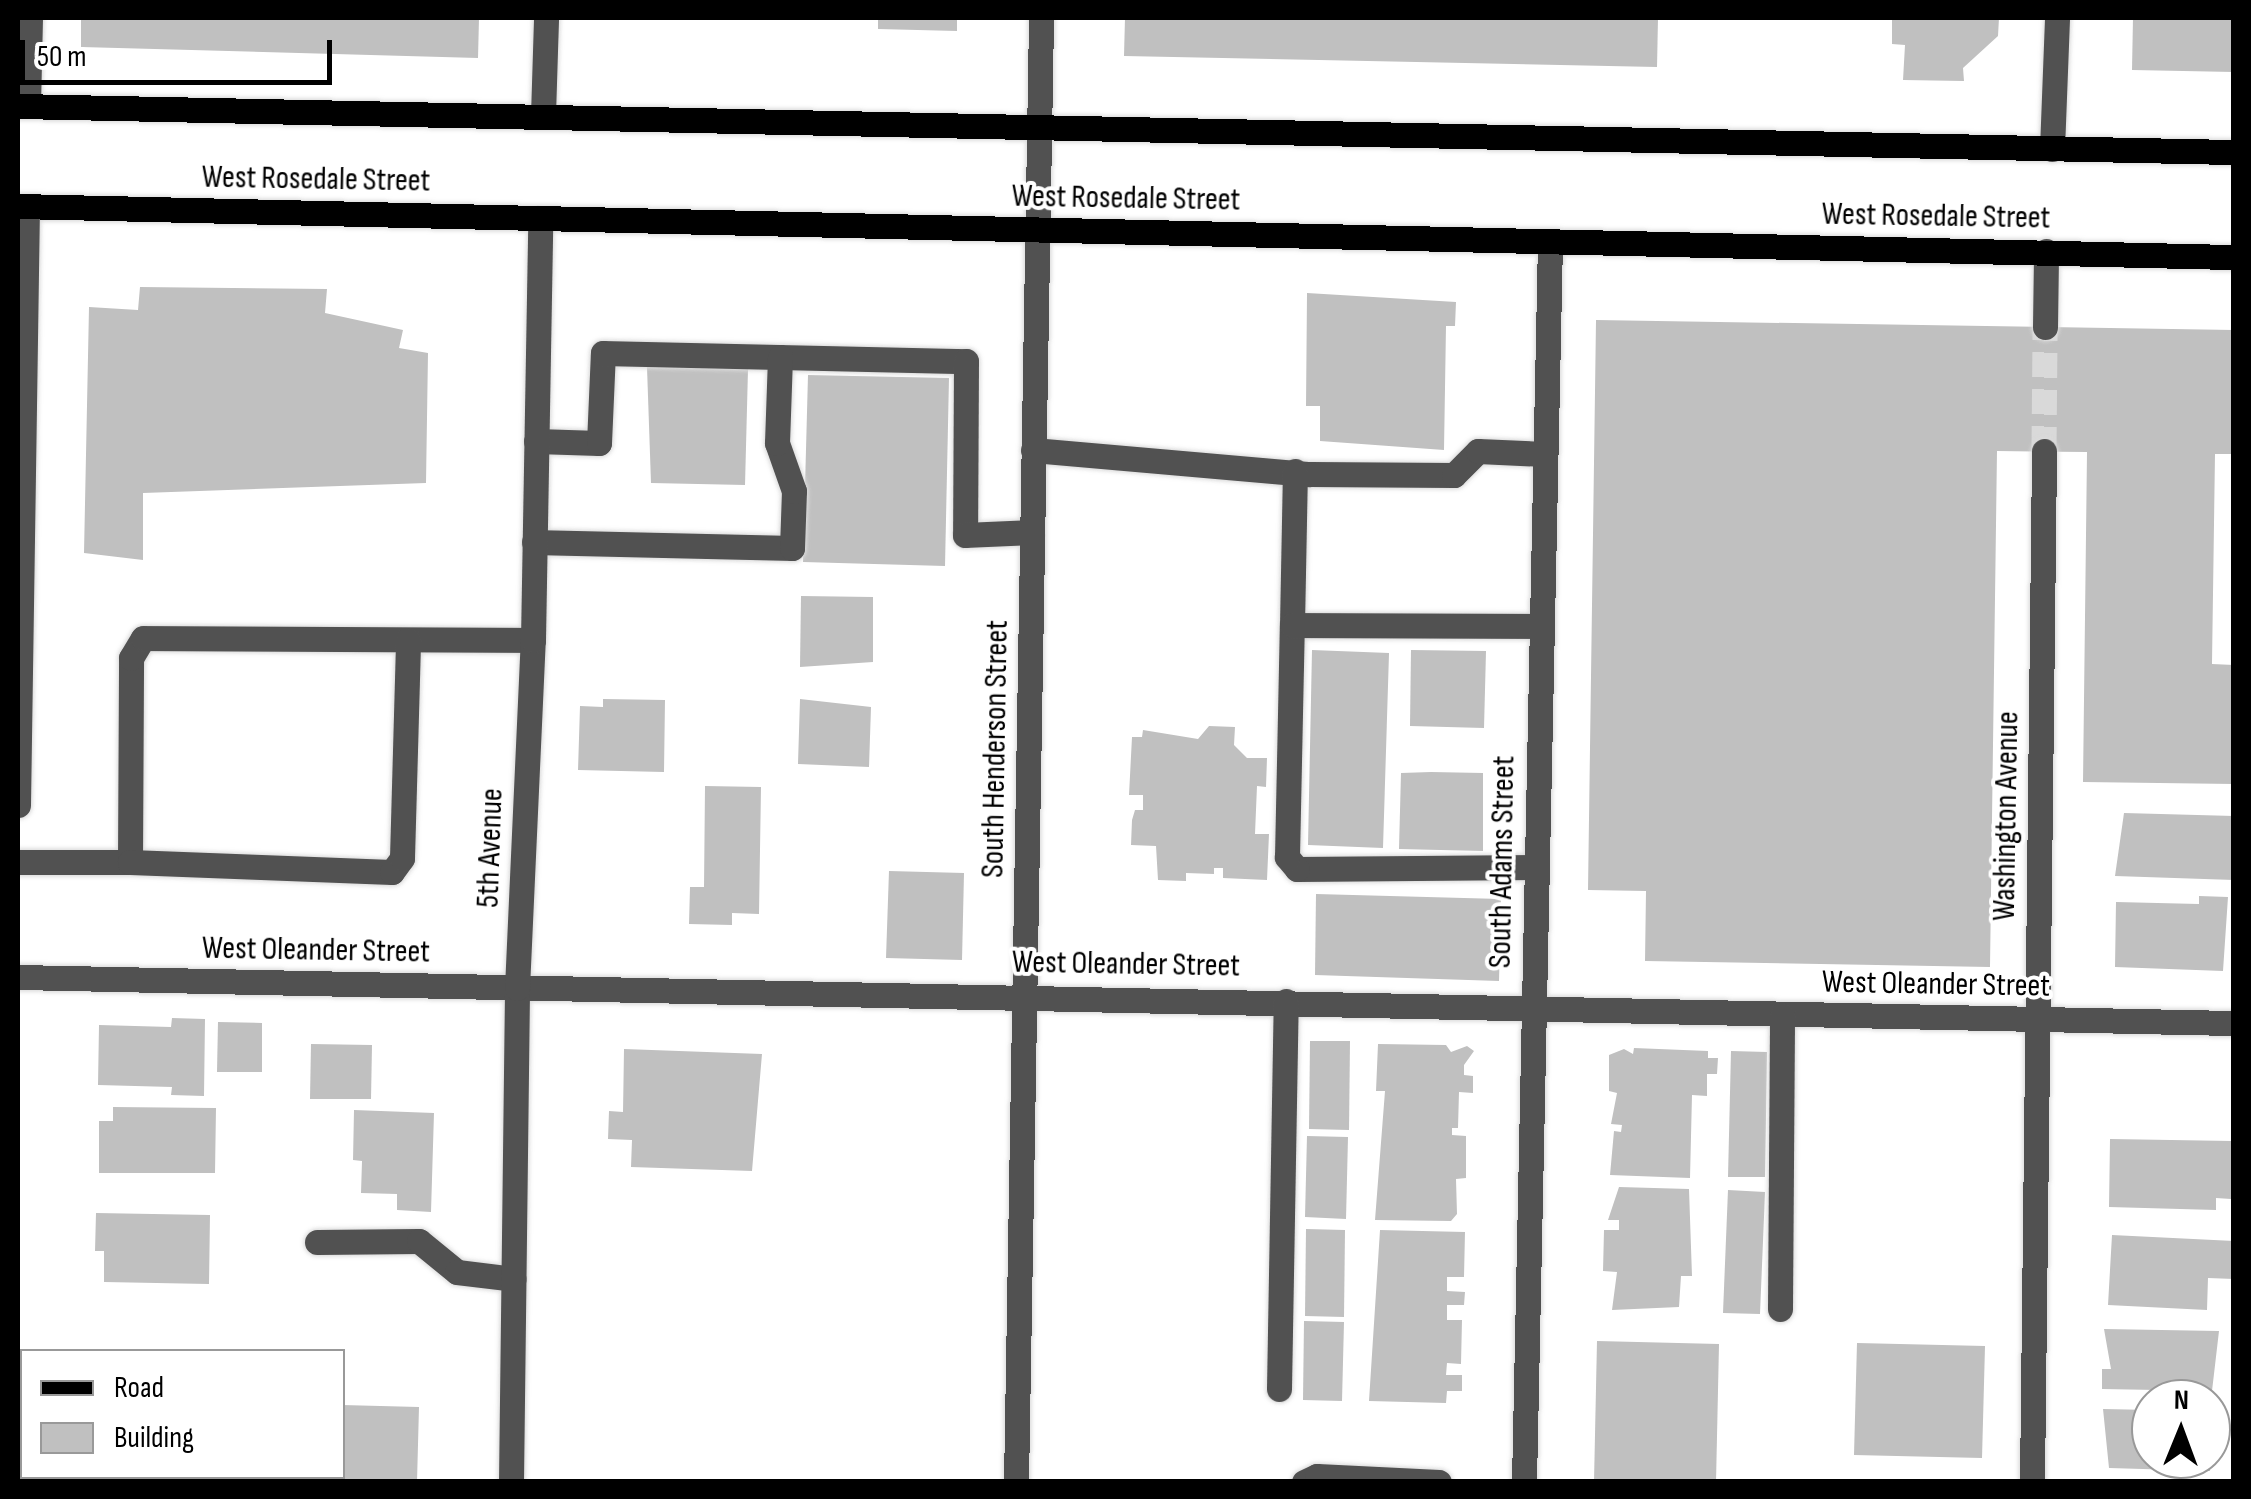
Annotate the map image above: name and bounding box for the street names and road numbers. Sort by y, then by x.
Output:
street label: West Rosedale Street [201,159,431,201]
street label: West Rosedale Street [1011,178,1241,220]
street label: West Rosedale Street [1821,196,2051,238]
street label: South Henderson Street [975,620,1017,878]
street label: Washington Avenue [1986,711,2028,921]
street label: South Adams Street [1482,755,1524,969]
street label: 5th Avenue [470,788,512,908]
street label: West Oleander Street [202,930,430,972]
street label: West Oleander Street [1012,944,1240,986]
street label: West Oleander Street [1822,964,2050,1006]

